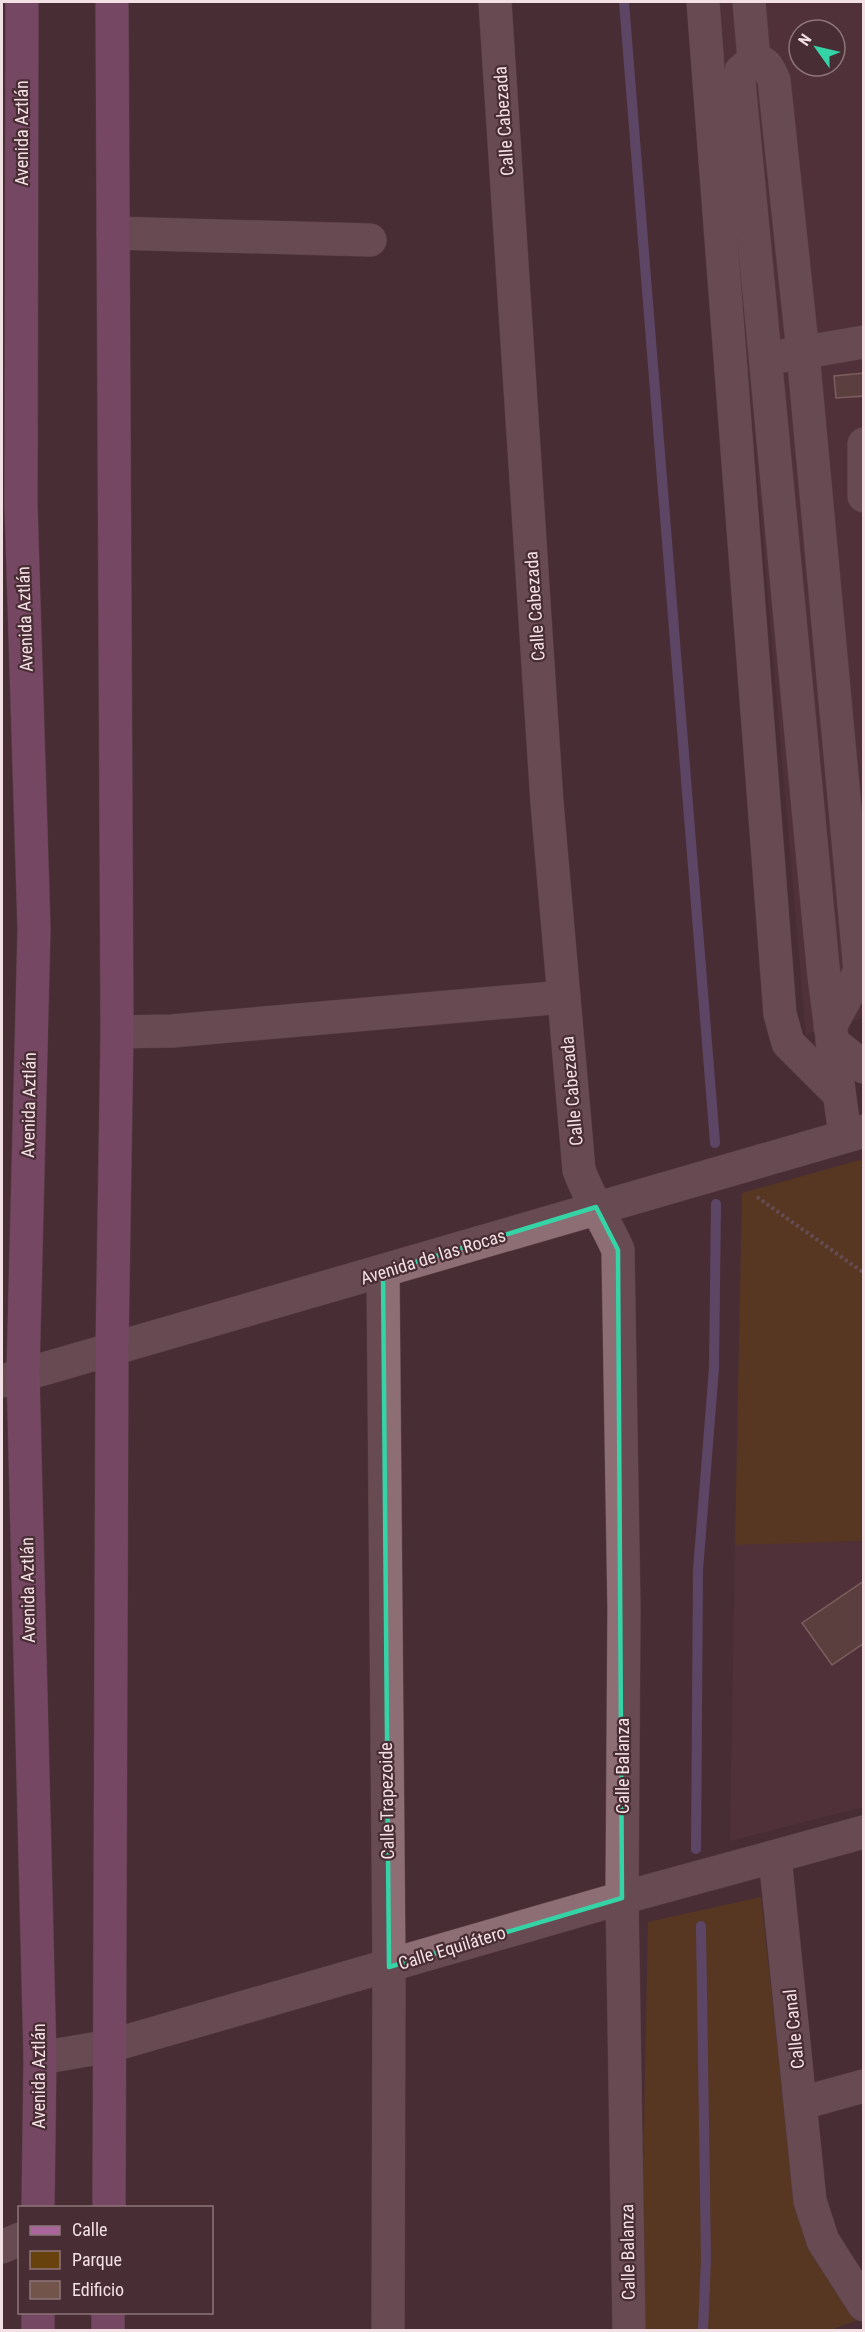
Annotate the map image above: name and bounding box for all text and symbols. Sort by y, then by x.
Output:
north arrow [787,18,847,78]
text: N [794,31,816,49]
street label: Calle Cabezada [489,65,518,177]
street label: Avenida Aztlán [11,80,32,186]
street label: Calle Cabezada [520,550,549,662]
street label: Avenida Aztlán [12,566,37,672]
street label: Calle Cabezada [556,1035,587,1147]
street label: Avenida Aztlán [17,1052,40,1158]
street label: Avenida de las Rocas [358,1224,508,1289]
street label: Avenida Aztlán [16,1537,39,1643]
street label: Calle Balanza [612,1718,633,1814]
street label: Calle Trapezoide [375,1742,398,1860]
street label: Calle Equilátero [396,1921,508,1974]
street label: Calle Canal [779,1988,808,2070]
street label: Avenida Aztlán [28,2023,49,2129]
street label: Calle Balanza [616,2204,639,2300]
legend [18,2206,213,2314]
text: Calle [72,2219,108,2240]
text: Parque [72,2249,122,2270]
text: Edificio [72,2279,124,2300]

